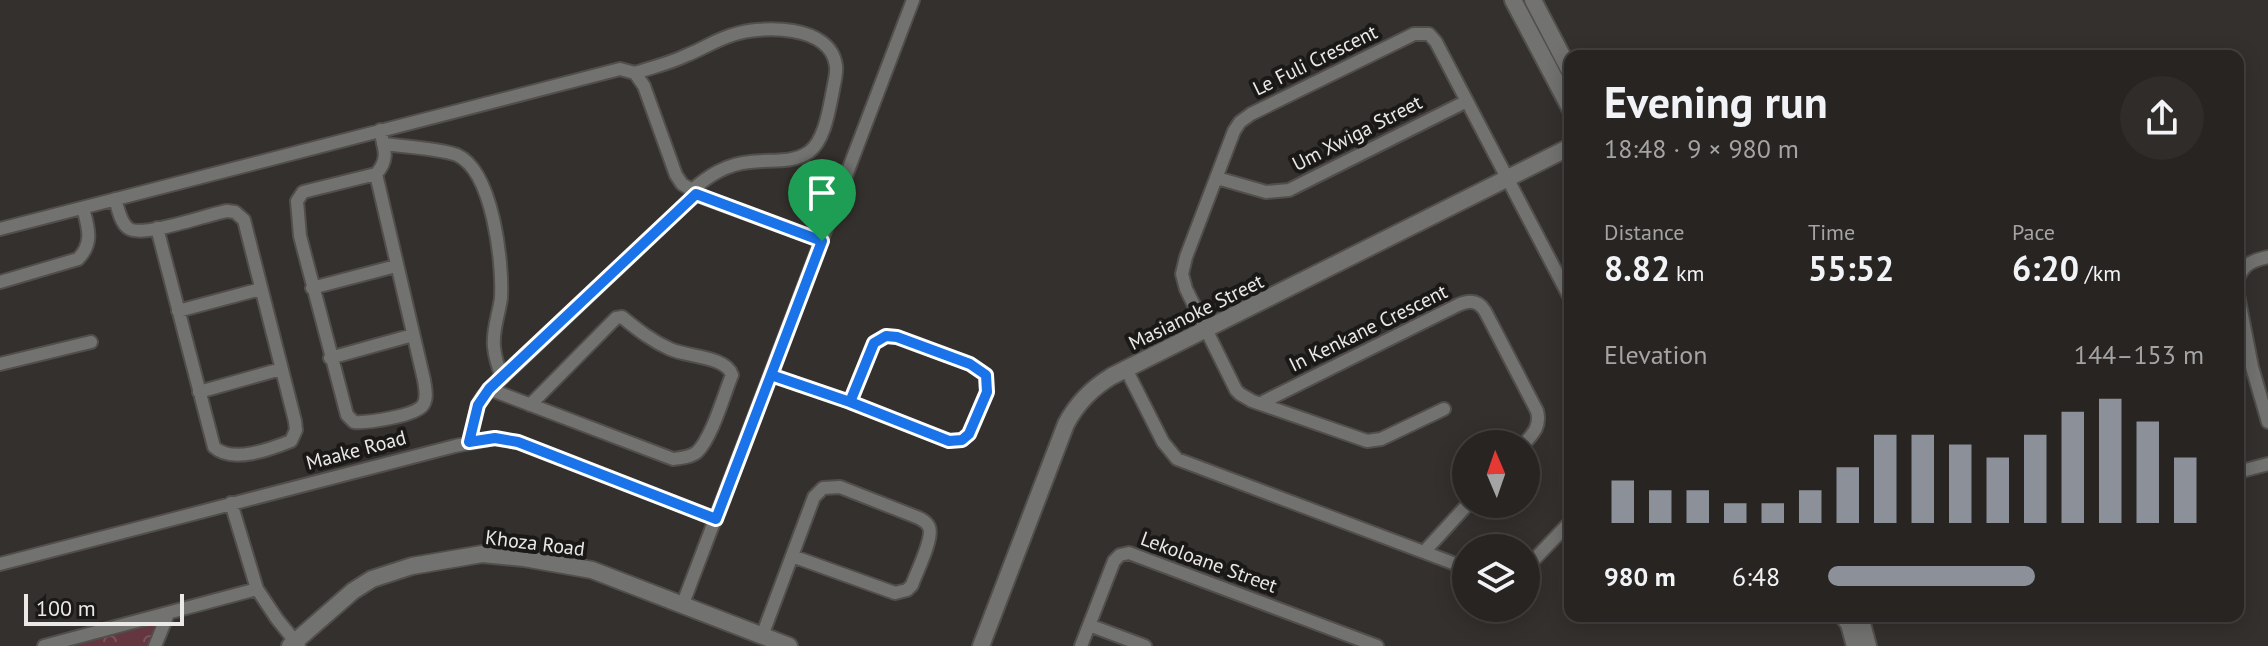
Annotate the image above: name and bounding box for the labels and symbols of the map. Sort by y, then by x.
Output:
street label: Le Fuli Crescent [1249,19,1382,101]
street label: Um Xwiga Street [1288,89,1427,177]
pin [788,159,856,241]
street label: Masianoke Street [1124,268,1268,356]
street label: In Kenkane Crescent [1284,278,1452,378]
street label: Maake Road [303,424,409,476]
north arrow [1452,430,1540,518]
street label: Khoza Road [484,524,586,562]
street label: Lekoloane Street [1137,525,1281,599]
scale bar [24,590,184,626]

